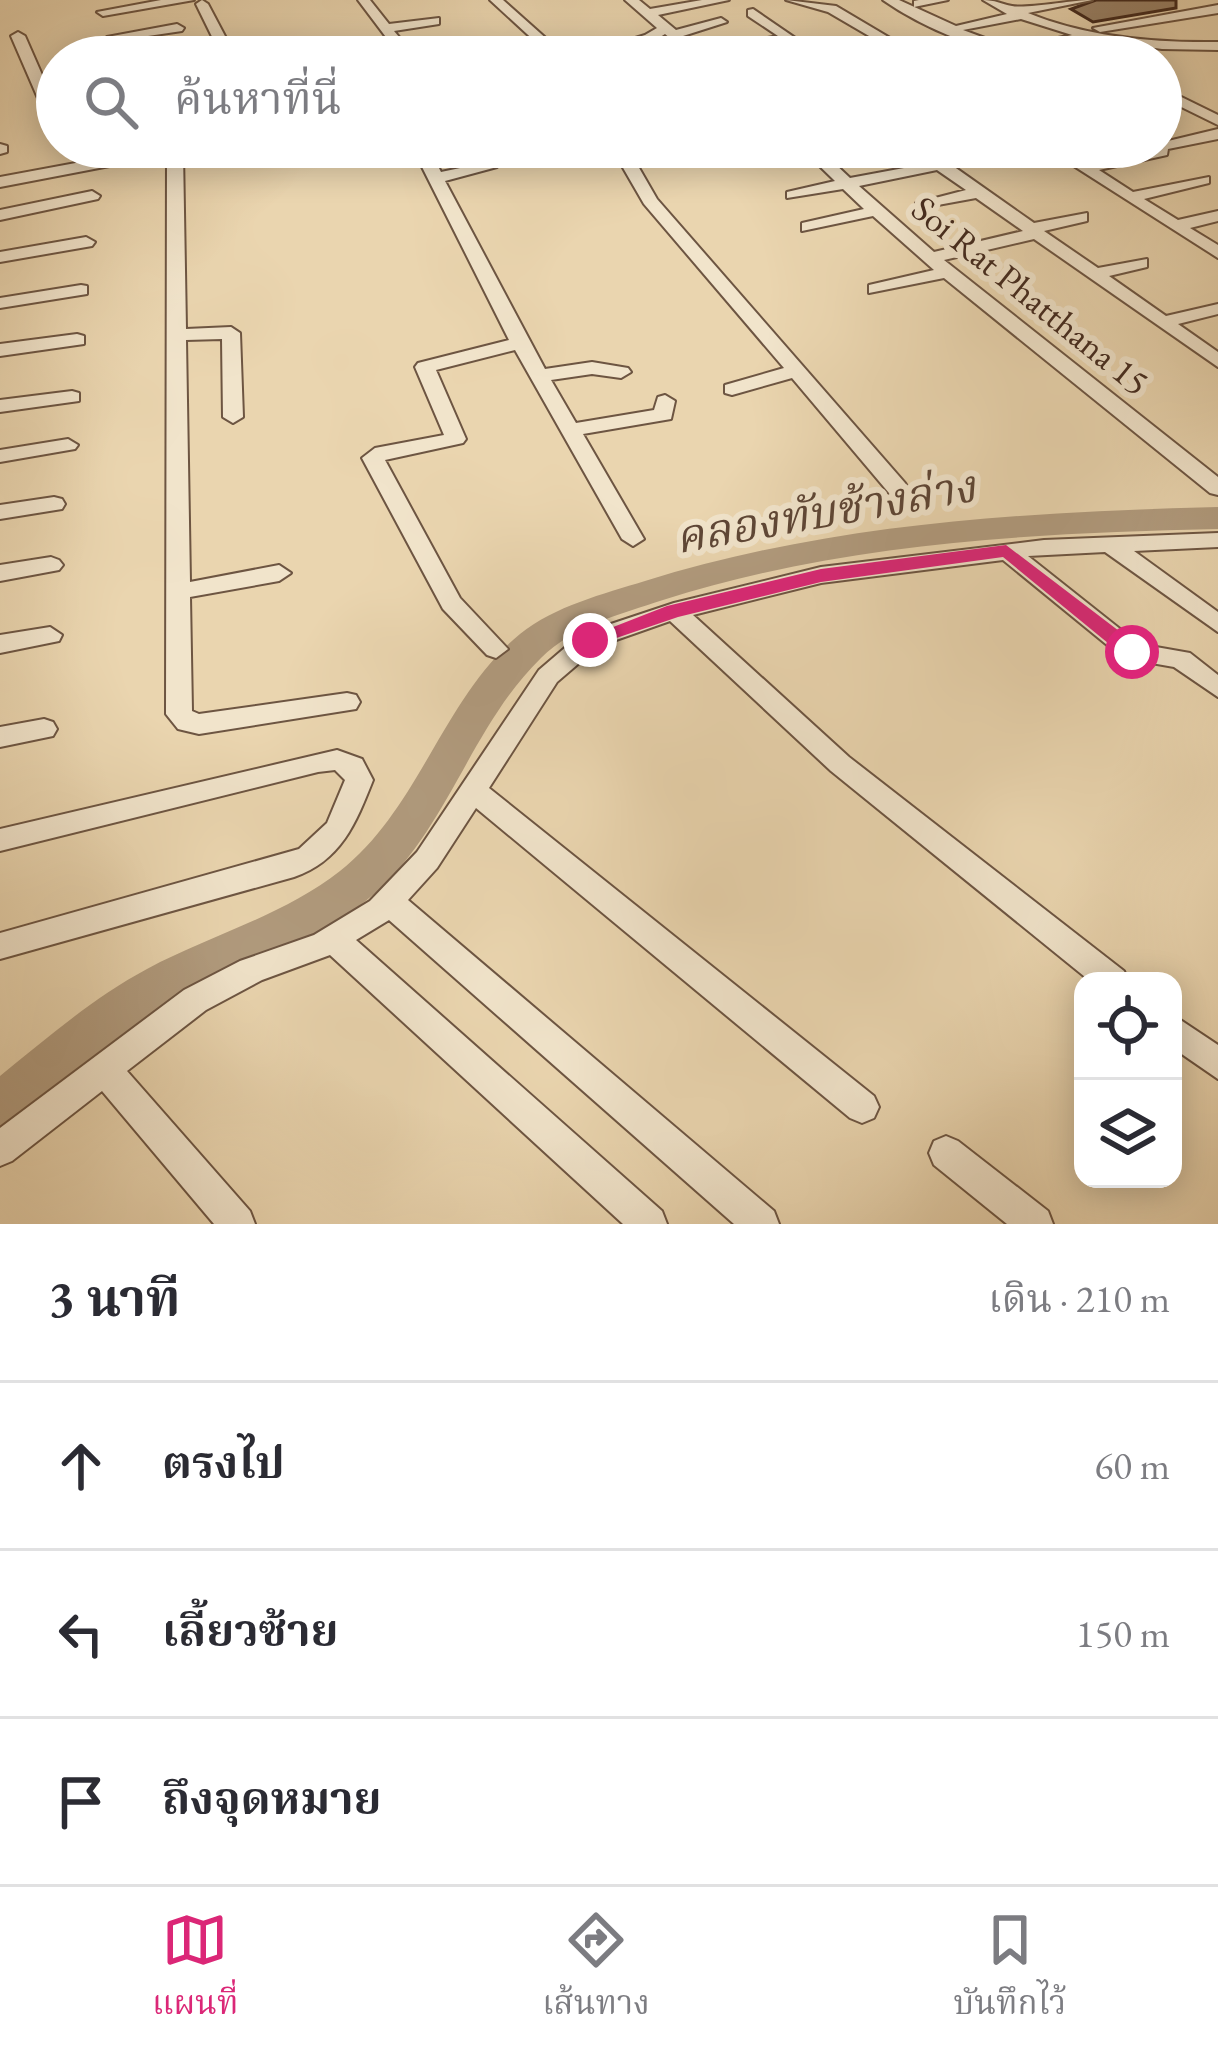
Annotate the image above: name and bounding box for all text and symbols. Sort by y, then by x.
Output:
search box [36,36,1182,168]
icon: search [78,69,144,135]
text: ค้นหาที่นี่ [174,69,342,127]
street label: Soi Rat Phatthana 15 [902,185,1159,406]
water label: คลองทับช้างล่าง [670,456,981,566]
route end [563,613,617,667]
route start [1105,625,1159,679]
map controls [1074,972,1182,1188]
button: locate [1074,972,1182,1080]
button: layers [1074,1080,1182,1188]
text: 3 นาที [48,1265,180,1331]
text: เดิน · 210 m [988,1273,1170,1324]
icon: ahead [48,1433,114,1499]
text: ตรงไป [162,1433,285,1491]
text: 60 m [1094,1440,1170,1491]
icon: left [48,1601,114,1667]
text: เลี้ยวซ้าย [162,1601,338,1659]
text: 150 m [1076,1608,1170,1659]
icon: arrive [48,1769,114,1835]
text: ถึงจุดหมาย [162,1769,382,1827]
tab: แผนที่ [152,1907,238,2032]
tab: เส้นทาง [542,1907,650,2032]
tab: บันทึกไว้ [954,1907,1066,2032]

